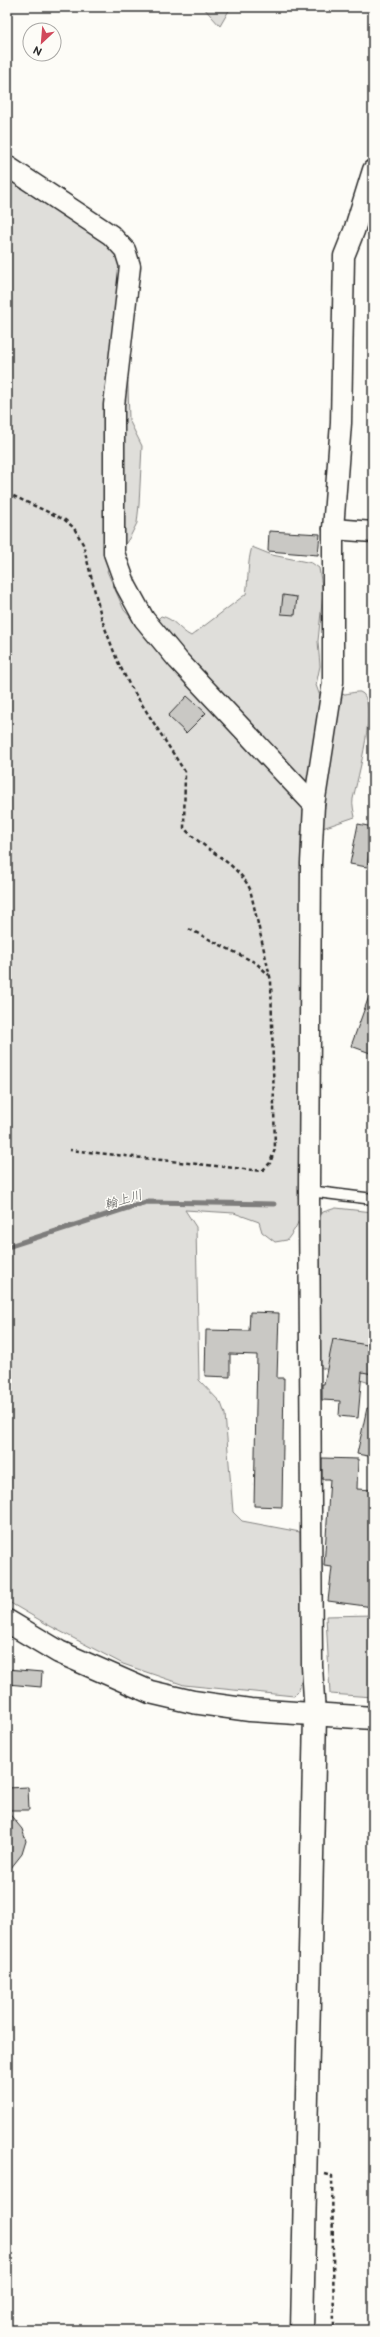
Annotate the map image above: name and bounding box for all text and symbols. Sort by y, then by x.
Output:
north arrow [22,22,62,62]
text: N [31,43,44,58]
water label: 輪上川 [102,1187,144,1213]

